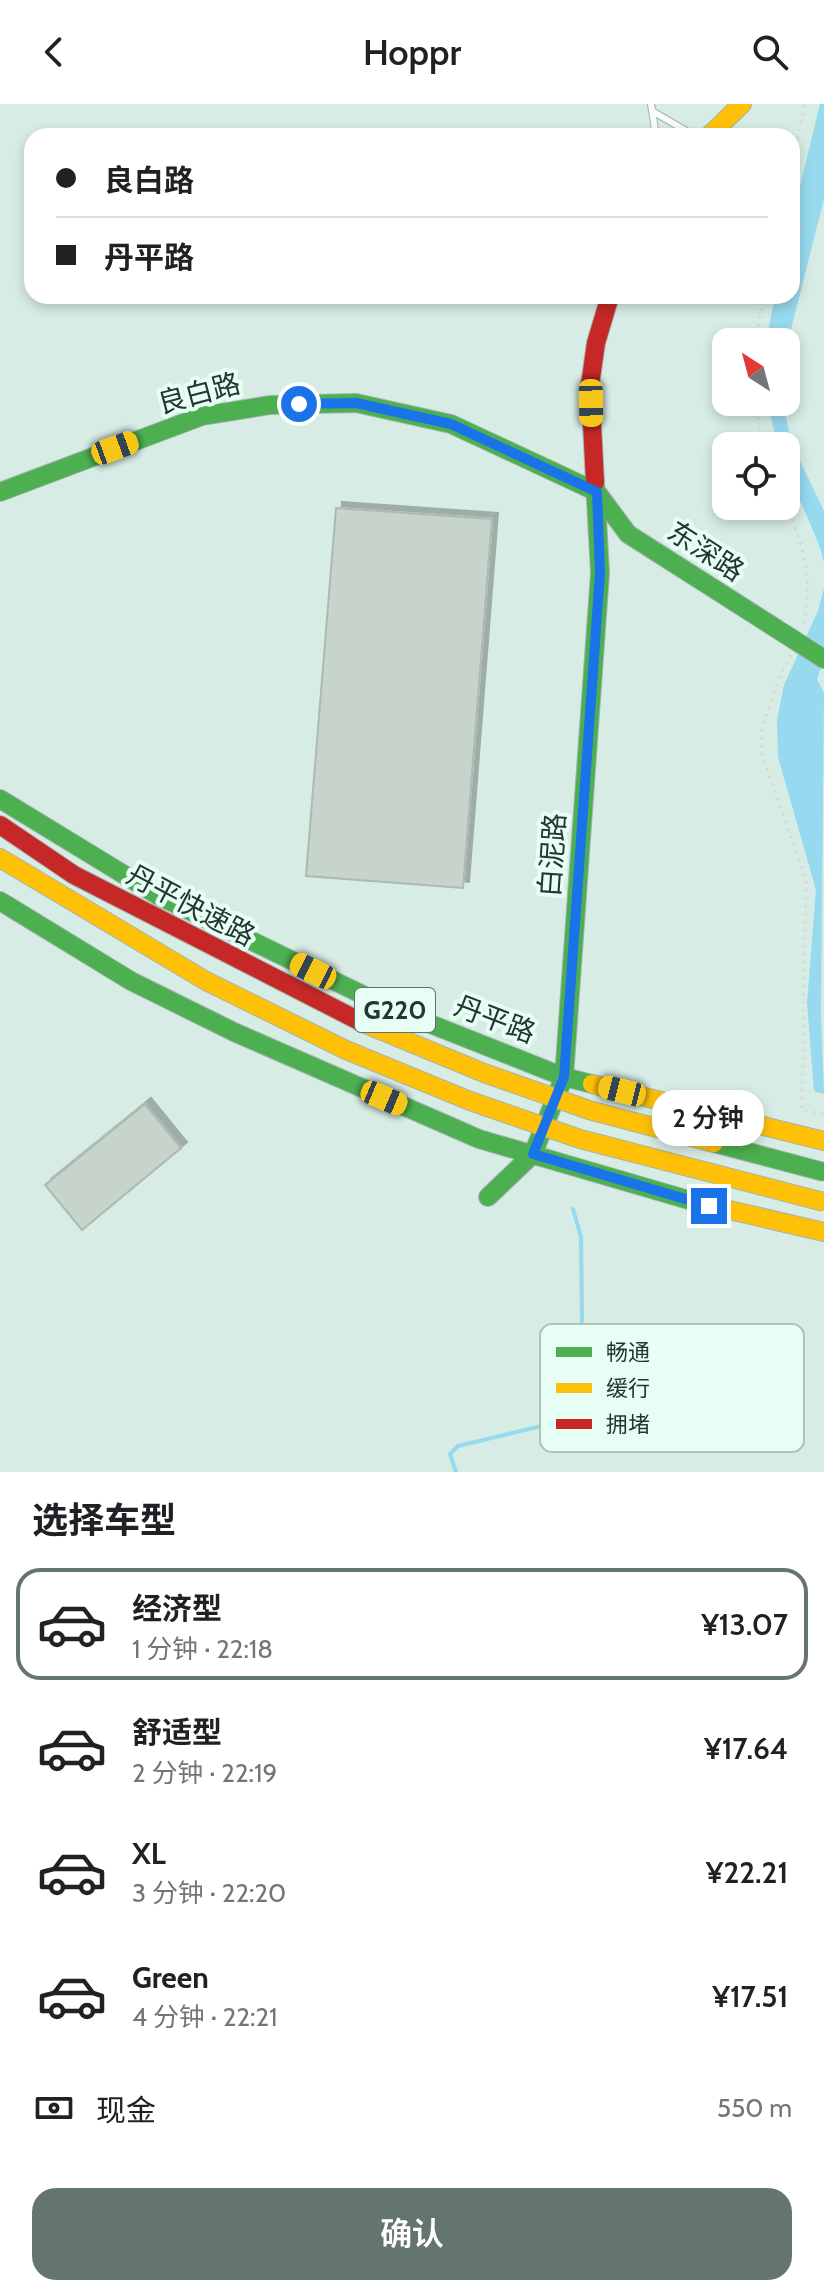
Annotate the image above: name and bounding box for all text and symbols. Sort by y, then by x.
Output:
icon: back [32,30,76,74]
text: Hoppr [363,30,461,74]
icon: search [748,30,792,74]
text: 良白路 [104,162,194,199]
text: 丹平路 [104,239,194,276]
north arrow [712,328,800,416]
map controls [712,328,800,520]
street label: 良白路 [154,366,244,420]
car [579,379,603,427]
route start [281,386,317,422]
car [88,429,142,467]
button: locate [712,432,800,520]
street label: 东深路 [662,514,750,588]
street label: 白泥路 [532,812,572,898]
street label: 丹平快速路 [121,857,261,953]
car [286,950,340,992]
road number: G220 [355,988,435,1032]
street label: 丹平路 [450,988,540,1050]
car [596,1074,648,1108]
car [357,1078,411,1118]
callout: 2 分钟 [653,1090,765,1146]
text: 2 分钟 [672,1102,744,1134]
route end [691,1188,727,1224]
legend [540,1324,804,1452]
text: 畅通 [606,1339,650,1366]
text: 缓行 [606,1375,650,1402]
text: 拥堵 [606,1411,650,1438]
text: 选择车型 [32,1498,176,1542]
icon: car [36,1588,108,1660]
text: 经济型 [132,1590,222,1627]
text: ¥13.07 [701,1606,788,1643]
text: 1 分钟 · 22:18 [132,1633,273,1665]
icon: car [36,1712,108,1784]
text: 舒适型 [132,1714,222,1751]
text: ¥17.64 [704,1730,788,1767]
text: 2 分钟 · 22:19 [132,1757,277,1789]
text: XL [132,1835,166,1872]
icon: car [36,1836,108,1908]
text: ¥22.21 [706,1854,788,1891]
text: 3 分钟 · 22:20 [132,1877,286,1909]
text: Green [132,1959,209,1996]
icon: car [36,1960,108,2032]
text: ¥17.51 [712,1978,788,2015]
text: 4 分钟 · 22:21 [132,2001,278,2033]
icon: cash [32,2086,76,2130]
text: 现金 [96,2092,156,2129]
text: 550 m [717,2092,792,2124]
button: 确认 [32,2188,792,2280]

